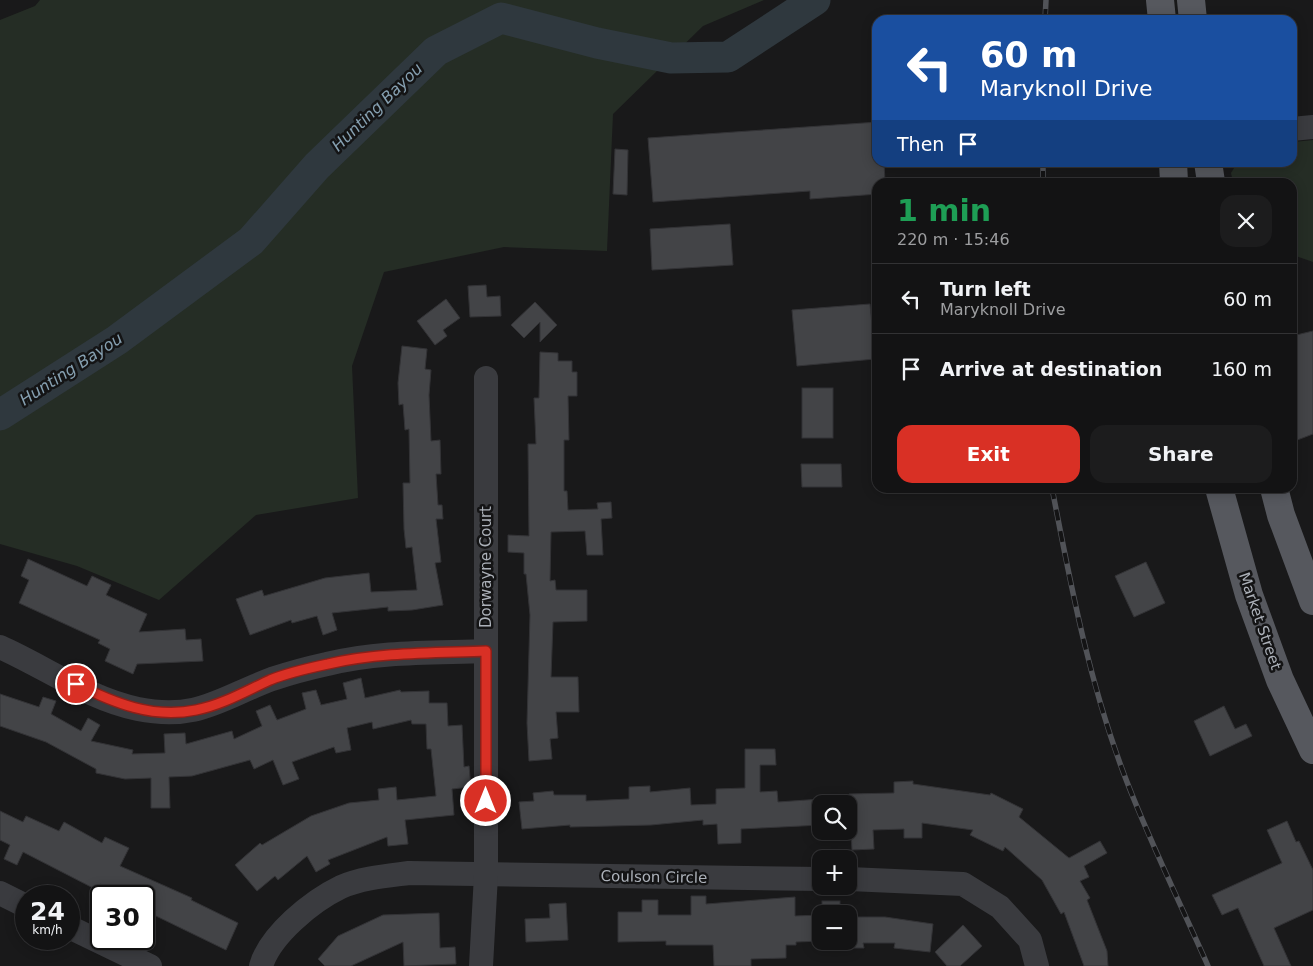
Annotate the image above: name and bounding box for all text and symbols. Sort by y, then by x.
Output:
icon: left [897,35,962,100]
text: 60 m [980,35,1077,75]
water label: Hunting Bayou [328,59,426,155]
text: Maryknoll Drive [980,76,1153,101]
icon: arrive [954,130,982,158]
text: Then [897,133,944,155]
text: 1 min [897,193,991,228]
button: close [1220,195,1272,247]
text: 220 m · 15:46 [897,230,1010,249]
text: Turn left [940,278,1031,300]
icon: left [897,285,925,313]
text: 60 m [1223,288,1272,310]
text: Maryknoll Drive [940,300,1065,319]
water label: Hunting Bayou [16,329,126,409]
icon: arrive [897,355,925,383]
text: Arrive at destination [940,358,1162,380]
text: 160 m [1211,358,1272,380]
button: Exit [897,425,1080,483]
button: Share [1090,425,1272,483]
street label: Dorwayne Court [477,506,495,628]
street label: Market Street [1235,570,1285,672]
pin [55,663,97,705]
icon: arrive [62,670,90,698]
position arrow [459,774,511,826]
map controls [812,795,857,950]
button: search [812,795,857,840]
button: + [812,850,857,895]
street label: Coulson Circle [600,867,708,887]
speed limit sign: 30 [90,885,155,950]
text: 24 [30,897,65,926]
button: − [812,905,857,950]
text: km/h [32,923,63,937]

